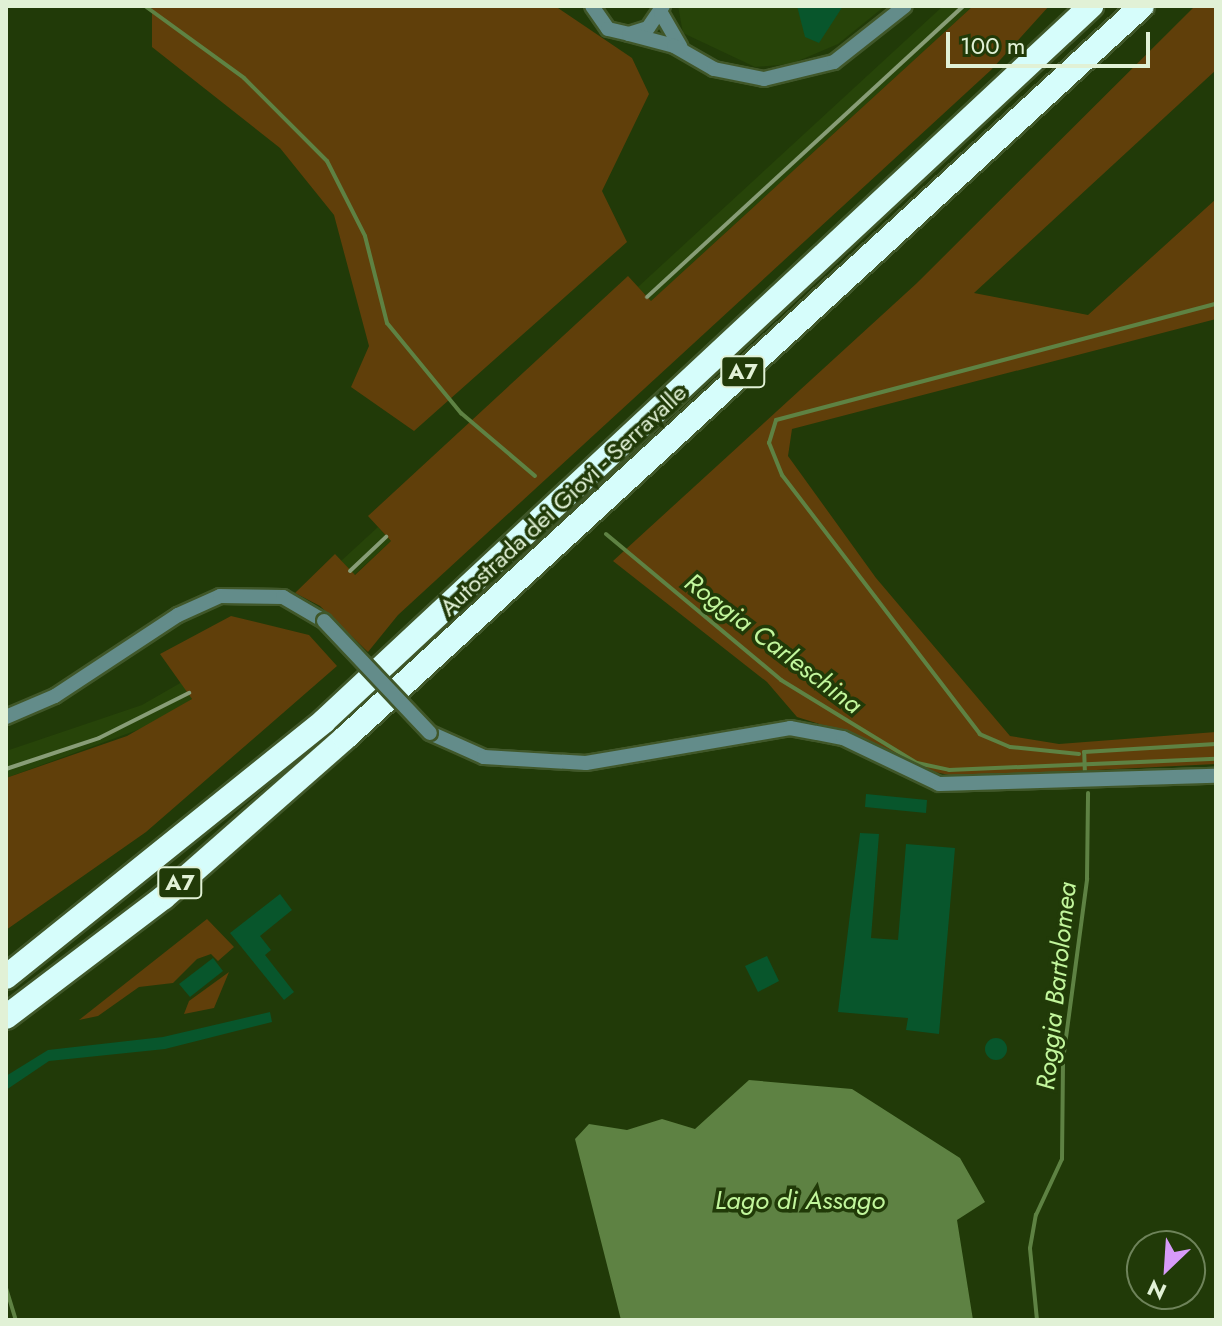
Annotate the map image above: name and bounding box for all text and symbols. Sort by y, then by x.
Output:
scale bar [950,16,1154,66]
text: 100 m [960,28,1026,63]
road number: A7 [719,354,767,390]
street label: Autostrada dei Giovi - Serravalle [434,378,692,622]
water label: Roggia Carleschina [678,567,868,721]
road number: A7 [156,865,204,901]
water label: Roggia Bartolomea [1031,880,1083,1092]
water label: Lago di Assago [715,1185,885,1217]
north arrow [1126,1230,1206,1310]
text: N [1142,1272,1171,1308]

